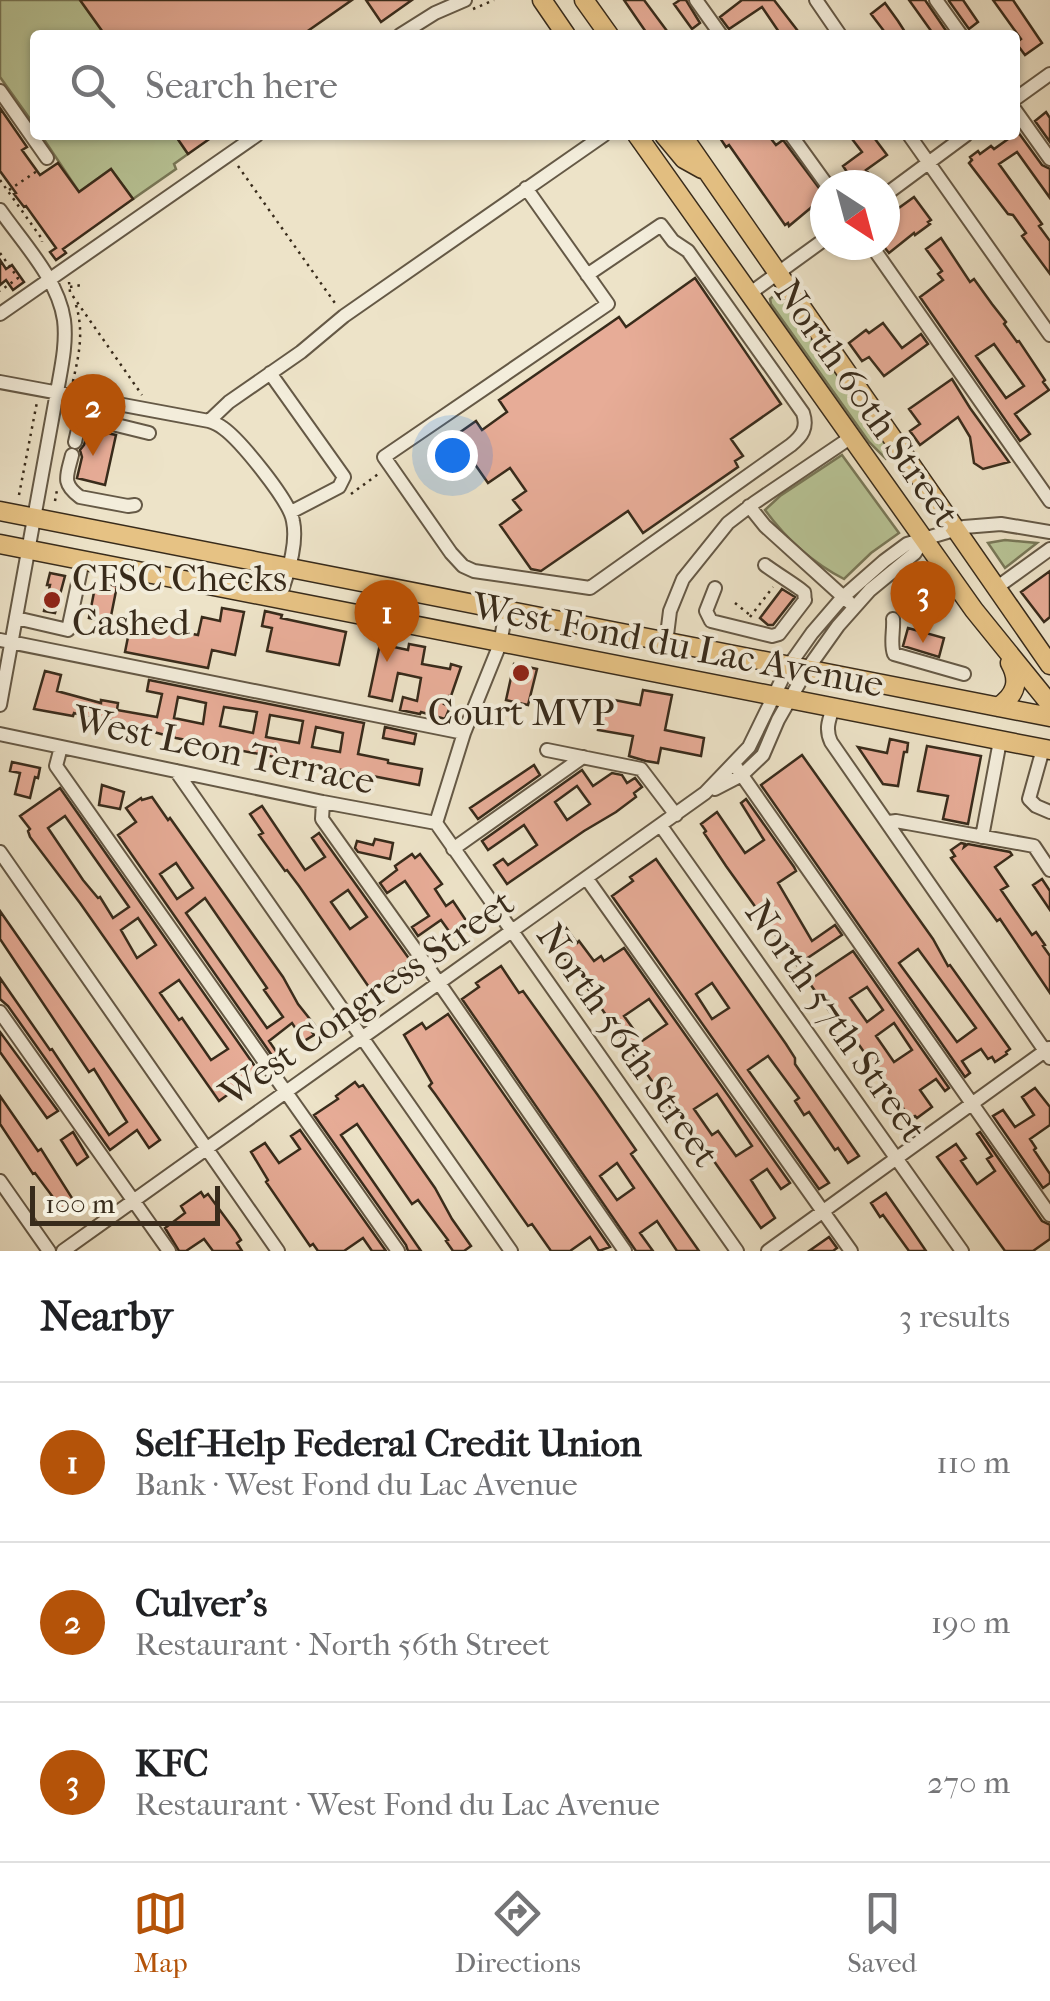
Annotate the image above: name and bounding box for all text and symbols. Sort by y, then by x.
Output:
search box [30,30,1020,140]
icon: search [65,58,120,113]
text: Search here [145,63,338,108]
north arrow [810,170,900,260]
street label: North 60th Street [765,271,969,536]
pin: 2 [61,374,126,456]
your location [427,430,478,481]
place label: CFSC Checks Cashed [72,556,287,645]
pin: 3 [890,560,956,643]
pin: 1 [354,580,420,662]
street label: West Fond du Lac Avenue [468,583,887,707]
marker: CFSC Checks Cashed [41,589,63,611]
marker: Court MVP [510,662,532,684]
place label: Court MVP [428,690,614,735]
street label: West Leon Terrace [68,696,379,804]
street label: West Congress Street [211,880,523,1117]
street label: North 57th Street [736,892,936,1151]
street label: North 56th Street [527,915,729,1176]
scale bar [30,1181,220,1226]
text: 100 m [45,1187,115,1220]
text: Nearby [40,1292,172,1341]
text: 3 results [899,1298,1010,1335]
text: Self-Help Federal Credit Union [135,1421,642,1466]
text: 1 [67,1444,78,1481]
text: 110 m [936,1444,1010,1481]
text: Bank · West Fond du Lac Avenue [135,1466,578,1503]
text: Culver's [135,1581,267,1626]
text: 2 [64,1604,81,1641]
text: 190 m [931,1604,1010,1641]
text: Restaurant · North 56th Street [135,1626,550,1663]
text: KFC [135,1741,209,1786]
text: 3 [66,1764,79,1801]
text: 270 m [927,1764,1010,1801]
text: Restaurant · West Fond du Lac Avenue [135,1786,660,1823]
tab: Map [133,1886,188,1979]
tab: Directions [455,1886,581,1979]
tab: Saved [847,1886,917,1979]

